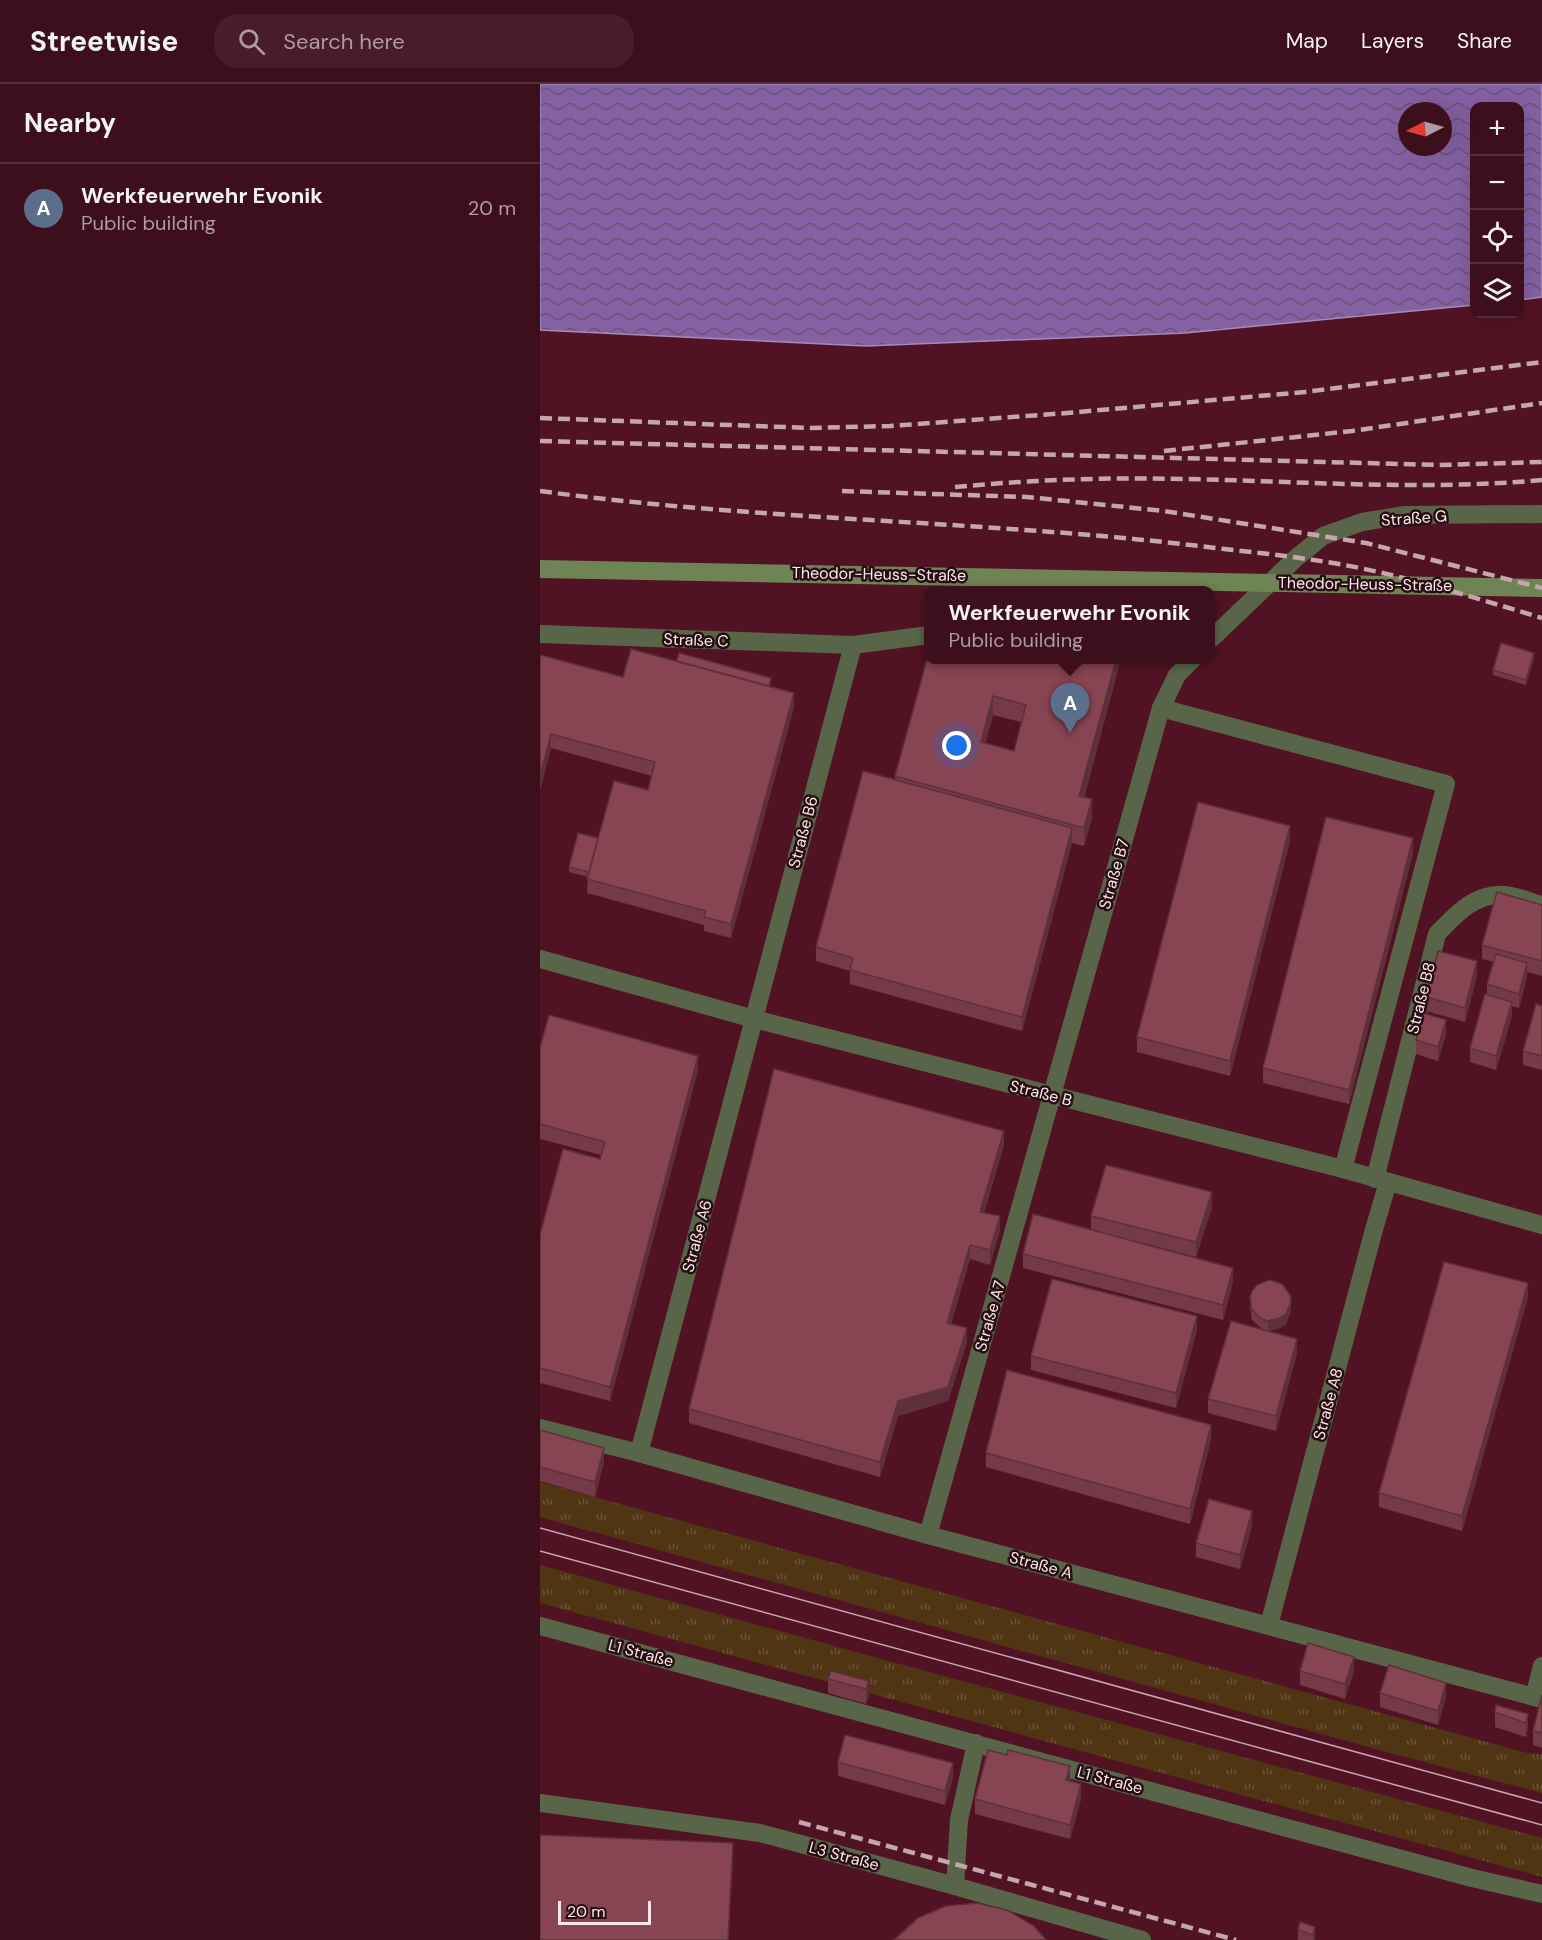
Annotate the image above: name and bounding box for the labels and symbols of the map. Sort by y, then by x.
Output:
north arrow [1398,102,1452,156]
street label: Straße G [1380,505,1448,531]
street label: Theodor-Heuss-Straße [792,562,966,586]
street label: Theodor-Heuss-Straße [1278,572,1452,596]
street label: Straße C [663,628,729,652]
pin: A [1050,684,1090,733]
your location [942,731,971,760]
street label: Straße B6 [783,794,823,870]
street label: Straße B7 [1094,836,1134,912]
street label: Straße B8 [1402,960,1440,1036]
street label: Straße B [1008,1075,1074,1111]
street label: Straße A6 [677,1198,717,1274]
street label: Straße A7 [970,1278,1010,1354]
street label: Straße A8 [1308,1366,1348,1442]
street label: Straße A [1007,1547,1075,1584]
street label: L1 Straße [606,1634,676,1672]
street label: L1 Straße [1075,1761,1145,1799]
street label: L3 Straße [807,1837,881,1875]
scale bar [558,1898,651,1926]

